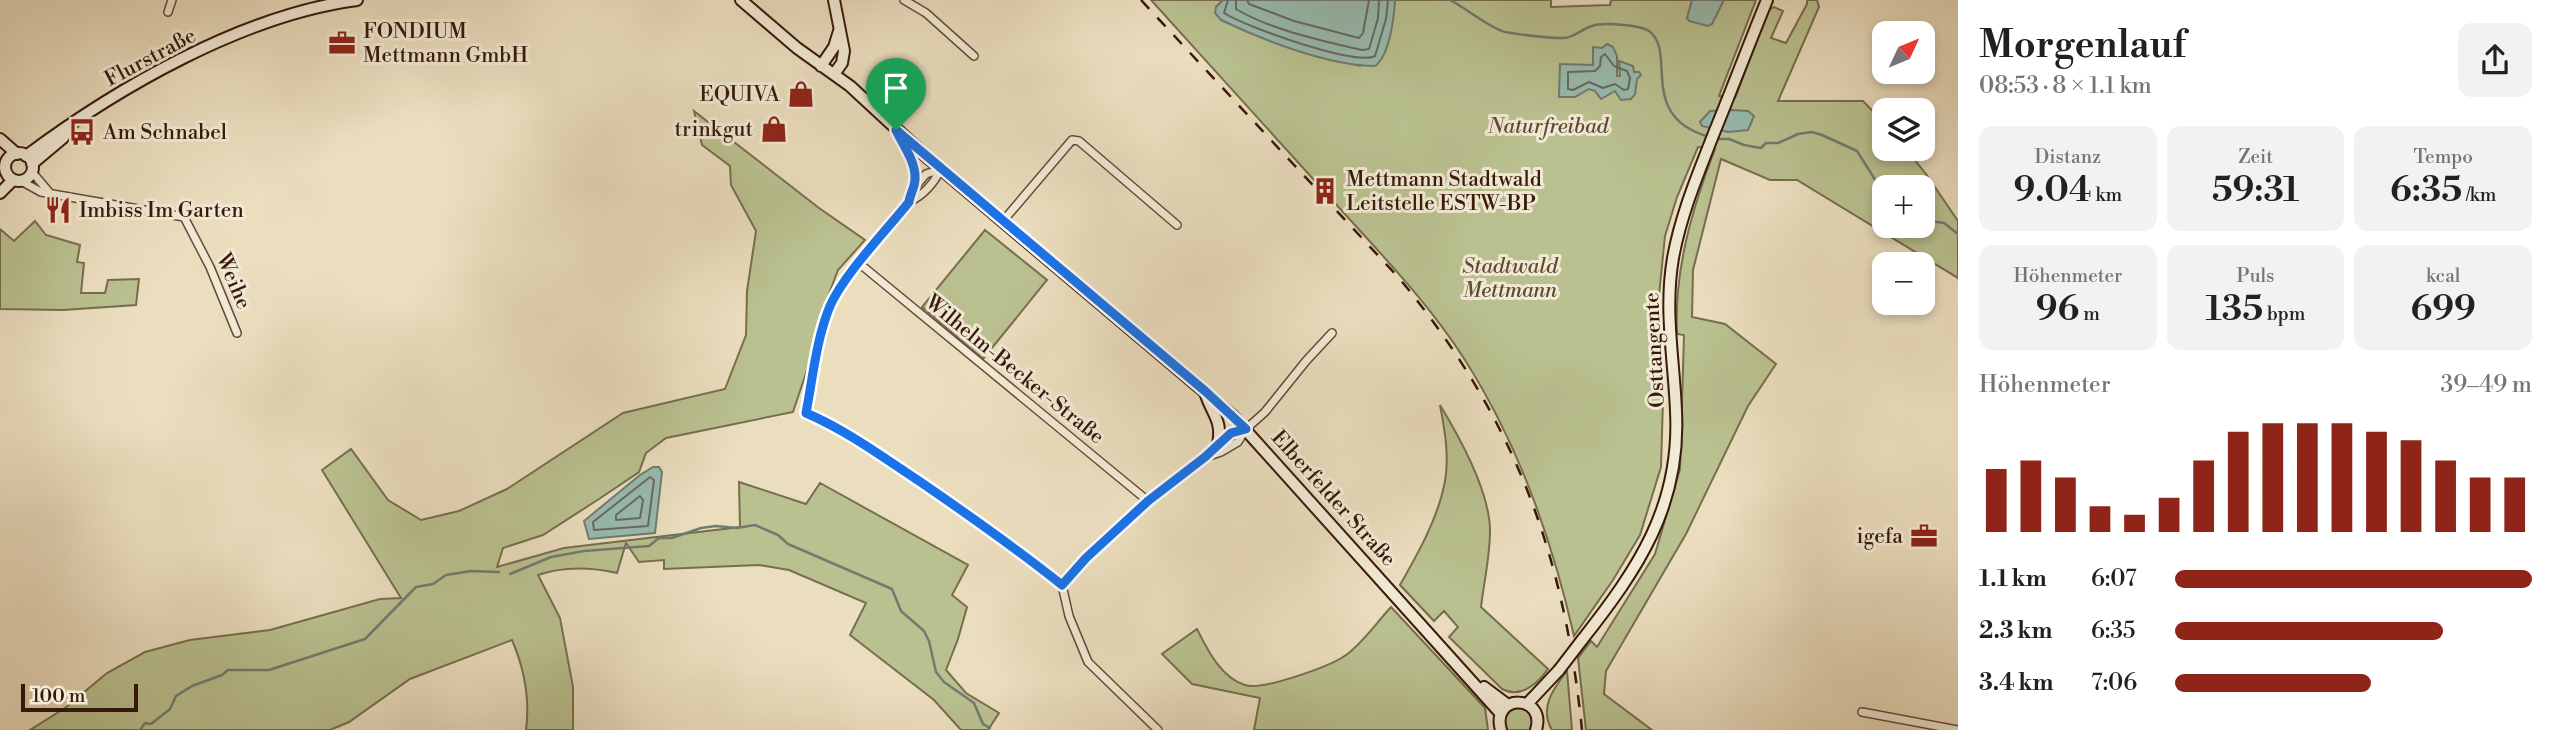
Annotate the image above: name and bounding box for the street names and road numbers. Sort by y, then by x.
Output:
street label: Flurstraße [100,23,201,93]
street label: Weihe [209,249,256,313]
street label: Wilhelm-Becker-Straße [919,289,1109,450]
street label: Osttangente [1639,291,1671,408]
street label: Elberfelder Straße [1265,425,1401,572]

